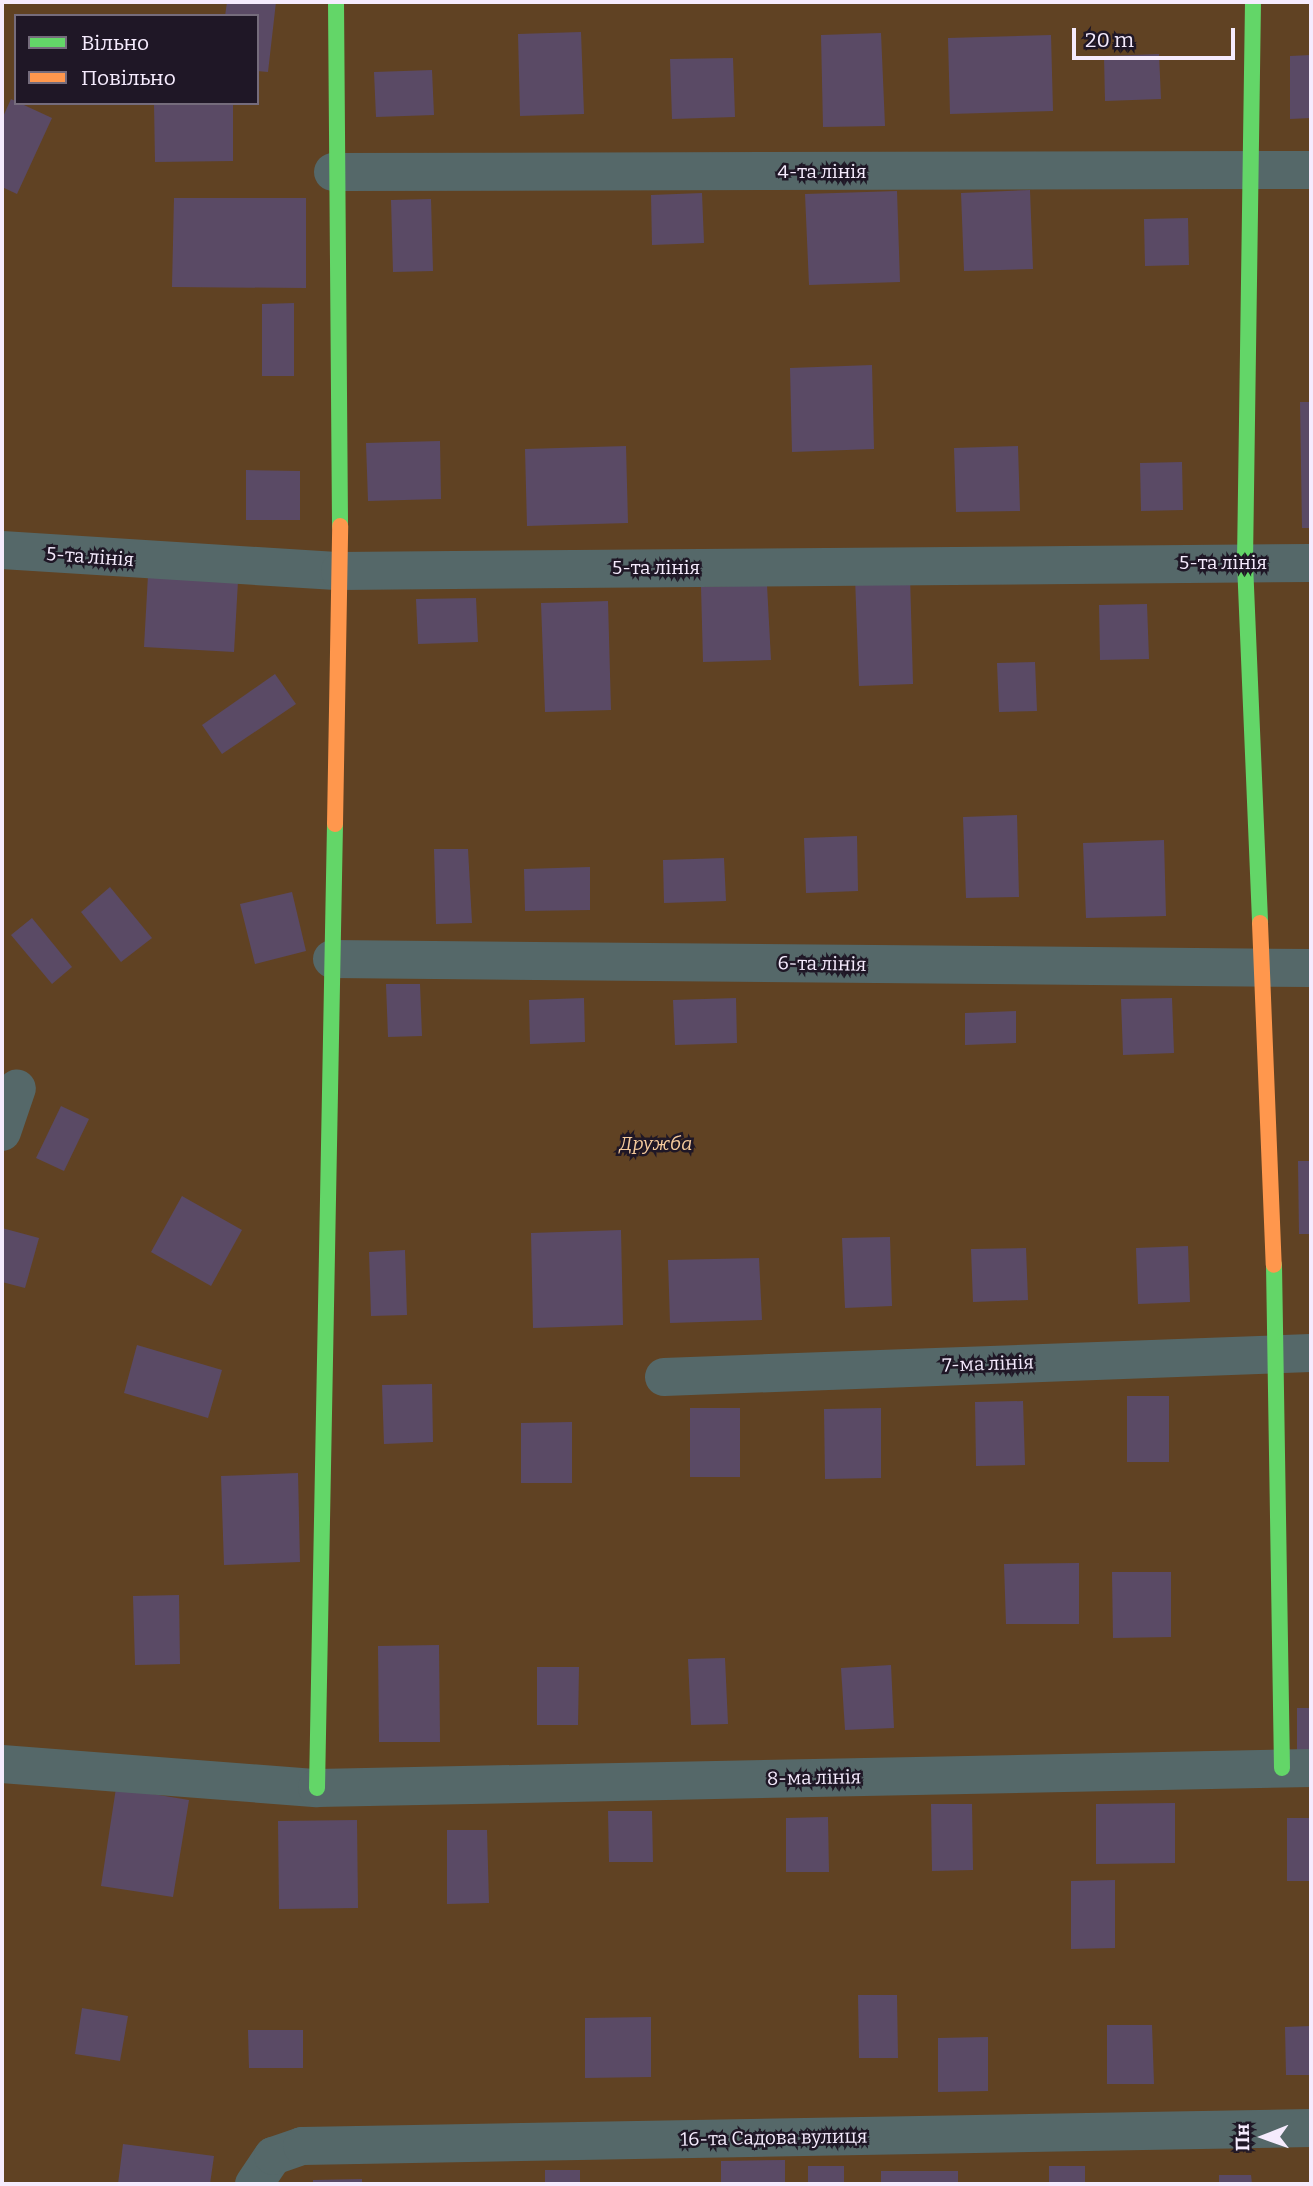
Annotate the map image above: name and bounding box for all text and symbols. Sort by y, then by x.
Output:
legend [14,14,259,105]
scale bar [1075,14,1238,58]
text: 20 m [1085,27,1134,53]
text: Вільно [81,30,149,56]
text: Повільно [81,65,176,91]
street label: 4-та лінія [778,161,866,183]
street label: 5-та лінія [45,543,135,571]
street label: 5-та лінія [1179,552,1267,574]
street label: 5-та лінія [612,557,700,579]
street label: 6-та лінія [777,952,867,976]
park label: Дружба [620,1133,692,1155]
street label: 7-ма лінія [942,1351,1034,1377]
street label: 8-ма лінія [767,1766,861,1790]
north arrow [1229,2102,1299,2172]
text: Пн [1231,2123,1254,2151]
street label: 16-та Садова вулиця [680,2125,868,2151]

